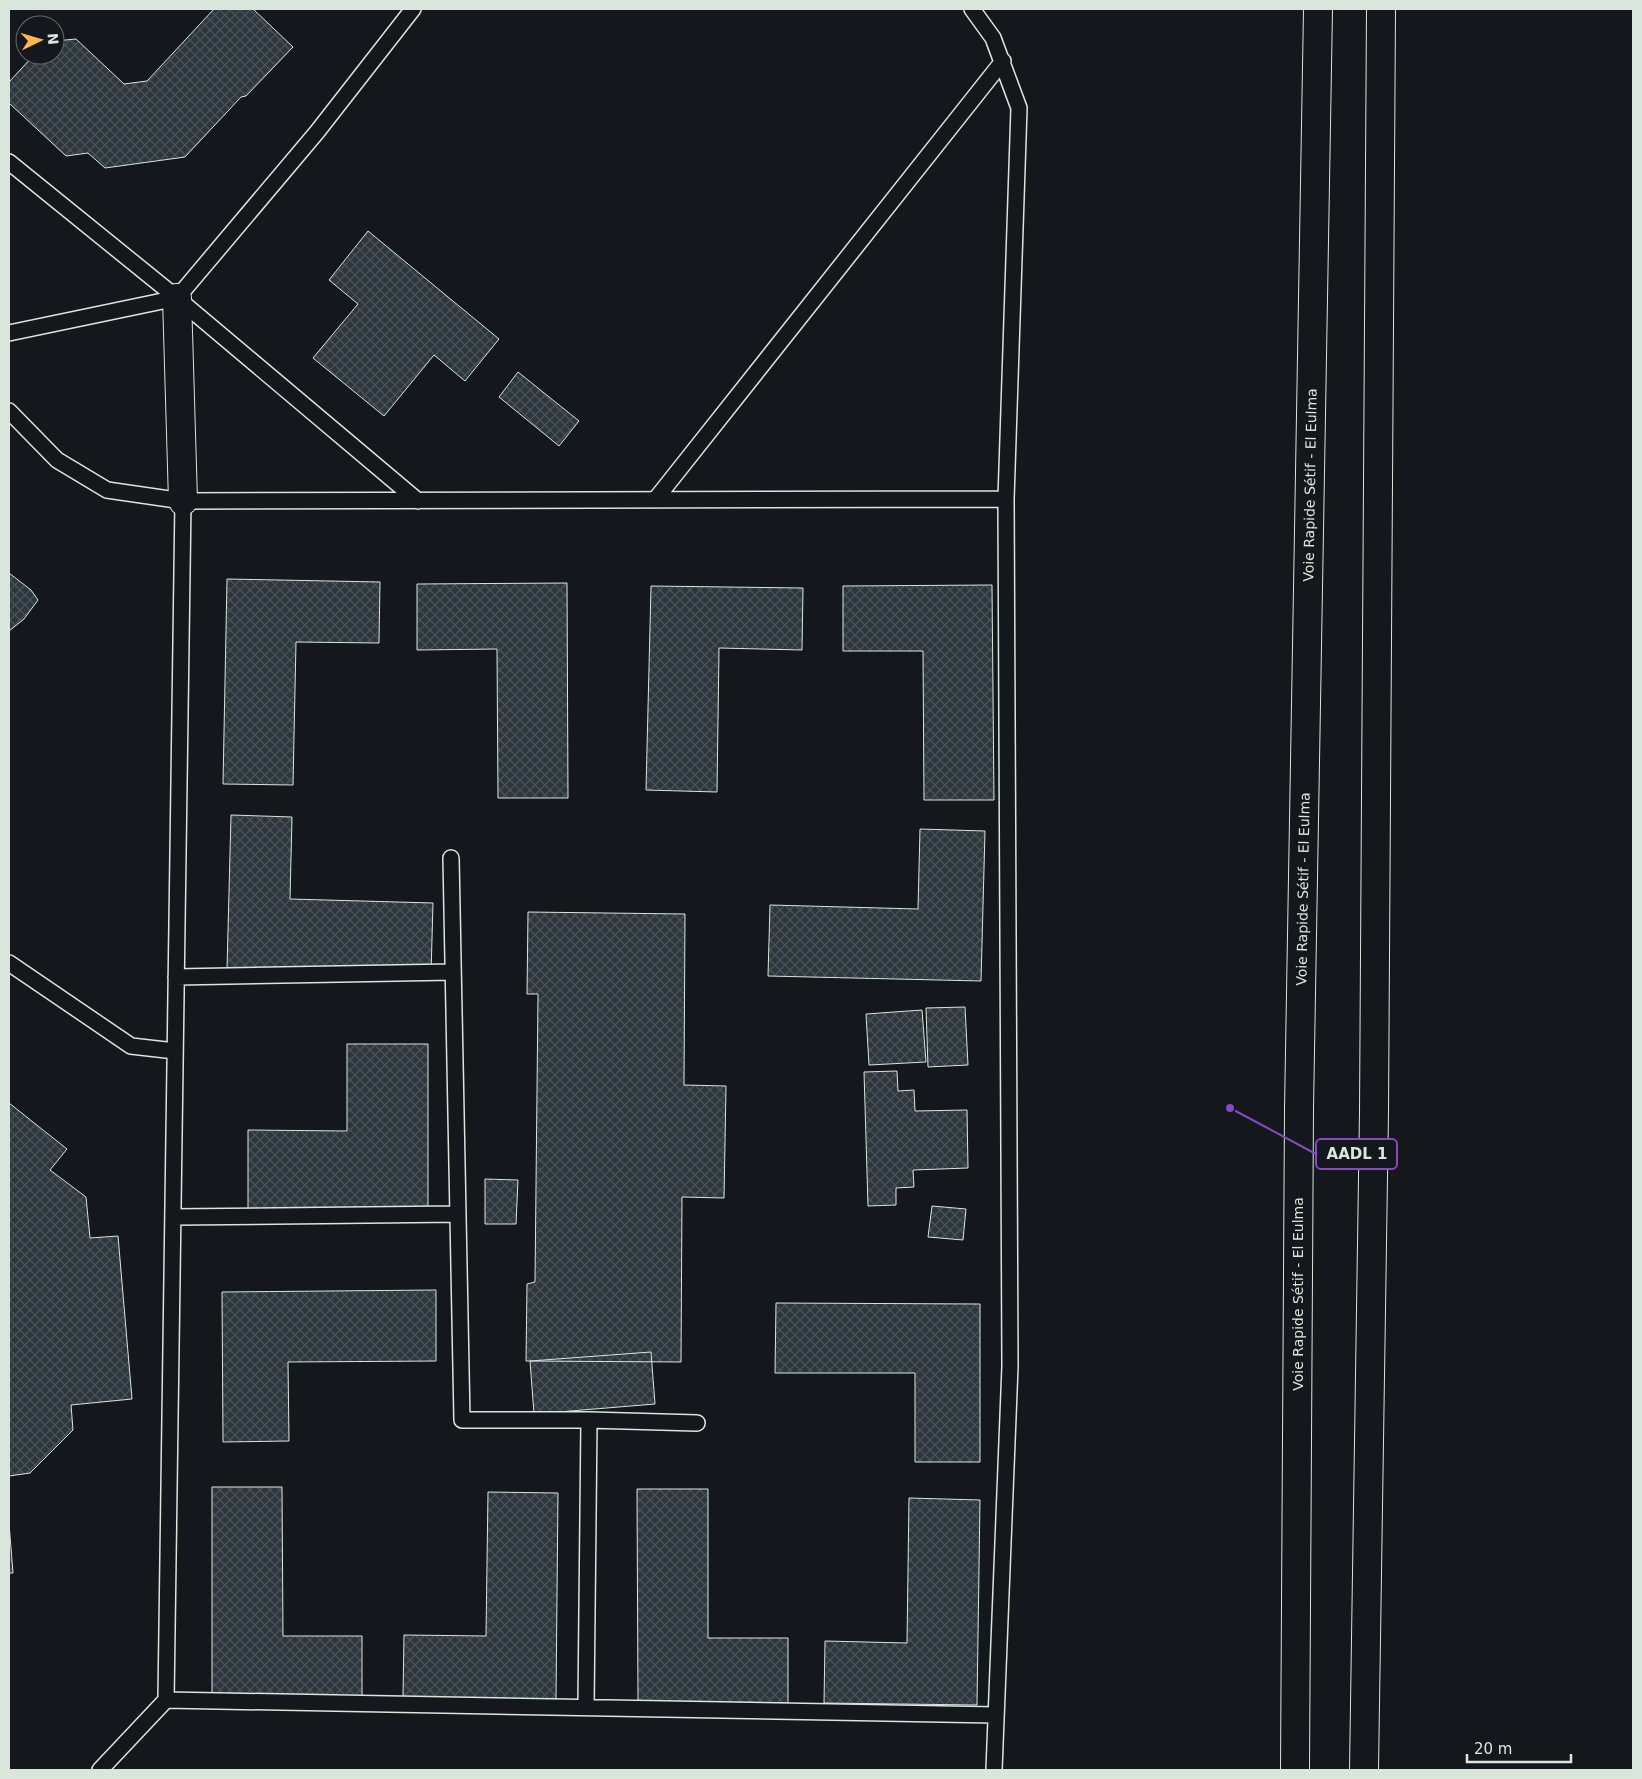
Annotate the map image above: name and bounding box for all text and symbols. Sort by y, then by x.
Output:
north arrow [15,15,65,65]
text: N [44,32,61,45]
street label: Voie Rapide Sétif - El Eulma [1300,388,1320,582]
street label: Voie Rapide Sétif - El Eulma [1293,792,1313,986]
callout: AADL 1 [1316,1139,1397,1169]
text: AADL 1 [1327,1145,1387,1163]
street label: Voie Rapide Sétif - El Eulma [1290,1197,1306,1391]
scale bar [1467,1732,1571,1764]
text: 20 m [1474,1740,1512,1758]

